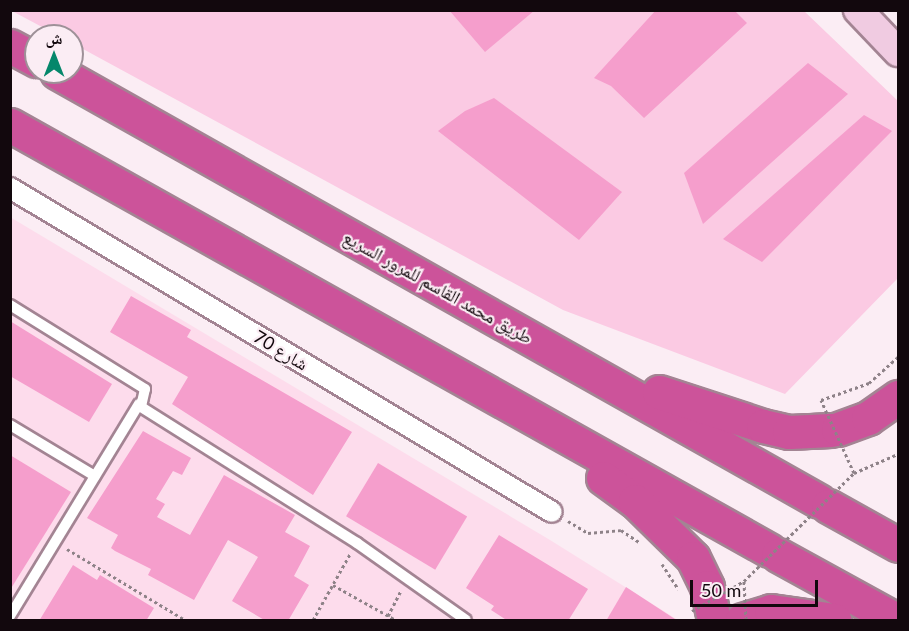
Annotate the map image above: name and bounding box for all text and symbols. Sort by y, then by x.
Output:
north arrow [24,24,84,84]
text: ش [46,28,62,47]
street label: طريق محمد القاسم للمرور السريع [340,226,536,348]
street label: شارع 70 [250,325,312,375]
scale bar [693,568,820,606]
text: 50 m [701,579,741,601]

